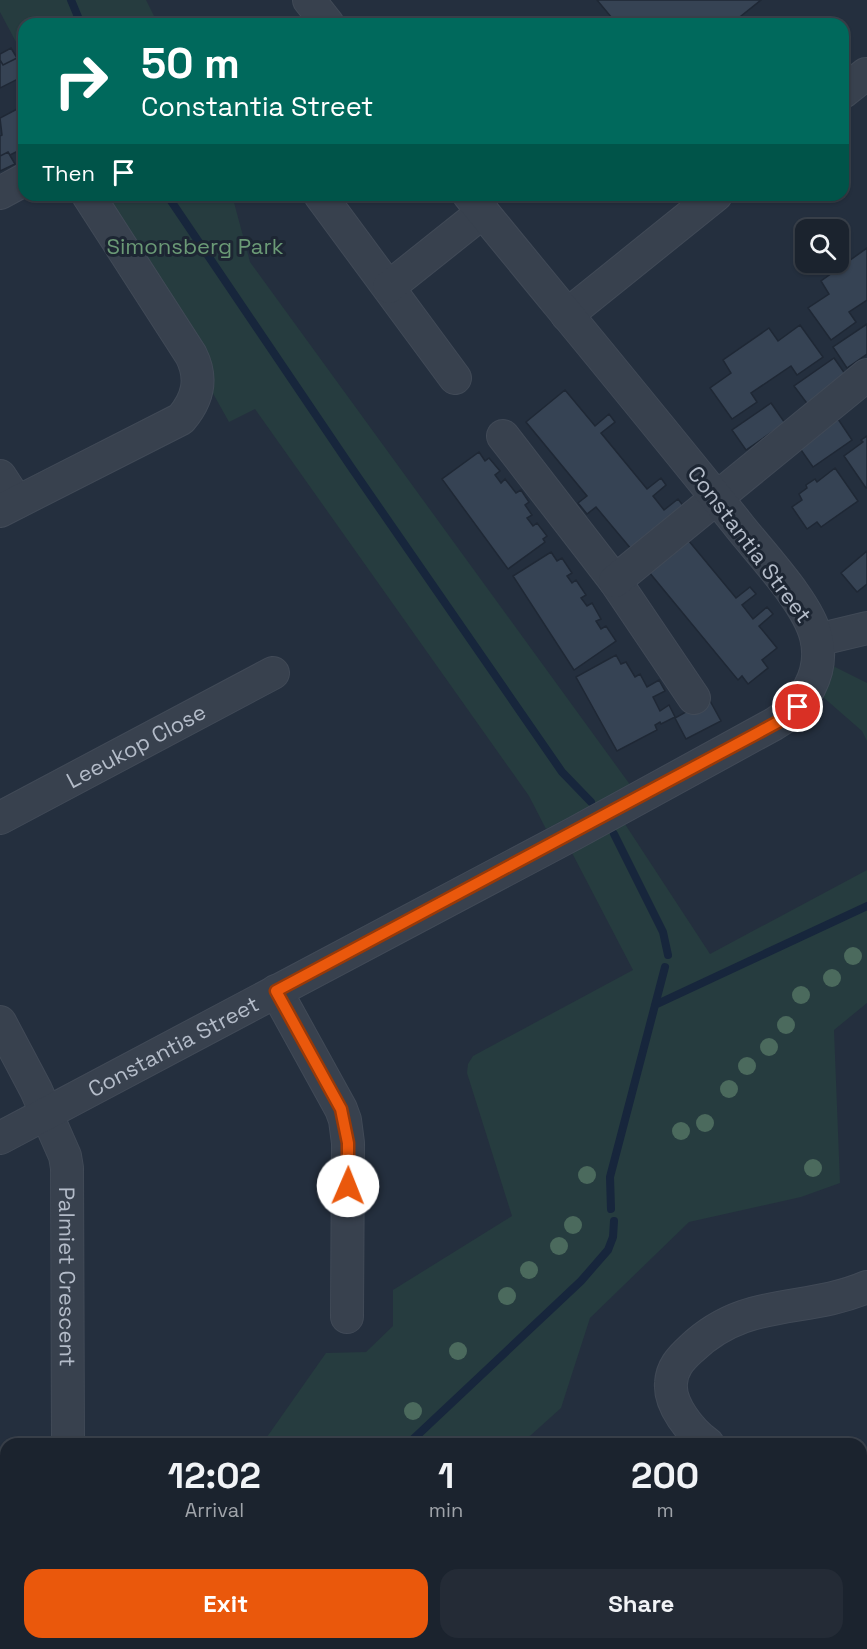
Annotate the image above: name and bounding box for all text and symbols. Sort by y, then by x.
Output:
text: 50 m [141,37,240,90]
icon: right [42,42,120,120]
text: Constantia Street [141,89,374,124]
icon: arrive [107,156,140,189]
text: Then [42,159,95,187]
map controls [795,219,849,273]
button: search [795,219,849,273]
park label: Simonsberg Park [106,232,284,260]
street label: Constantia Street [682,460,818,628]
pin [772,681,823,732]
icon: arrive [781,690,814,723]
street label: Leeukop Close [61,697,211,794]
street label: Constantia Street [83,989,263,1103]
position arrow [316,1154,380,1218]
street label: Palmiet Crescent [53,1187,82,1367]
text: 12:02 [168,1453,261,1499]
text: 1 [438,1453,454,1499]
text: 200 [631,1453,699,1499]
text: Arrival [185,1497,244,1523]
text: min [429,1497,463,1523]
text: m [656,1497,674,1523]
button: Exit [24,1569,428,1638]
button: Share [440,1569,843,1638]

